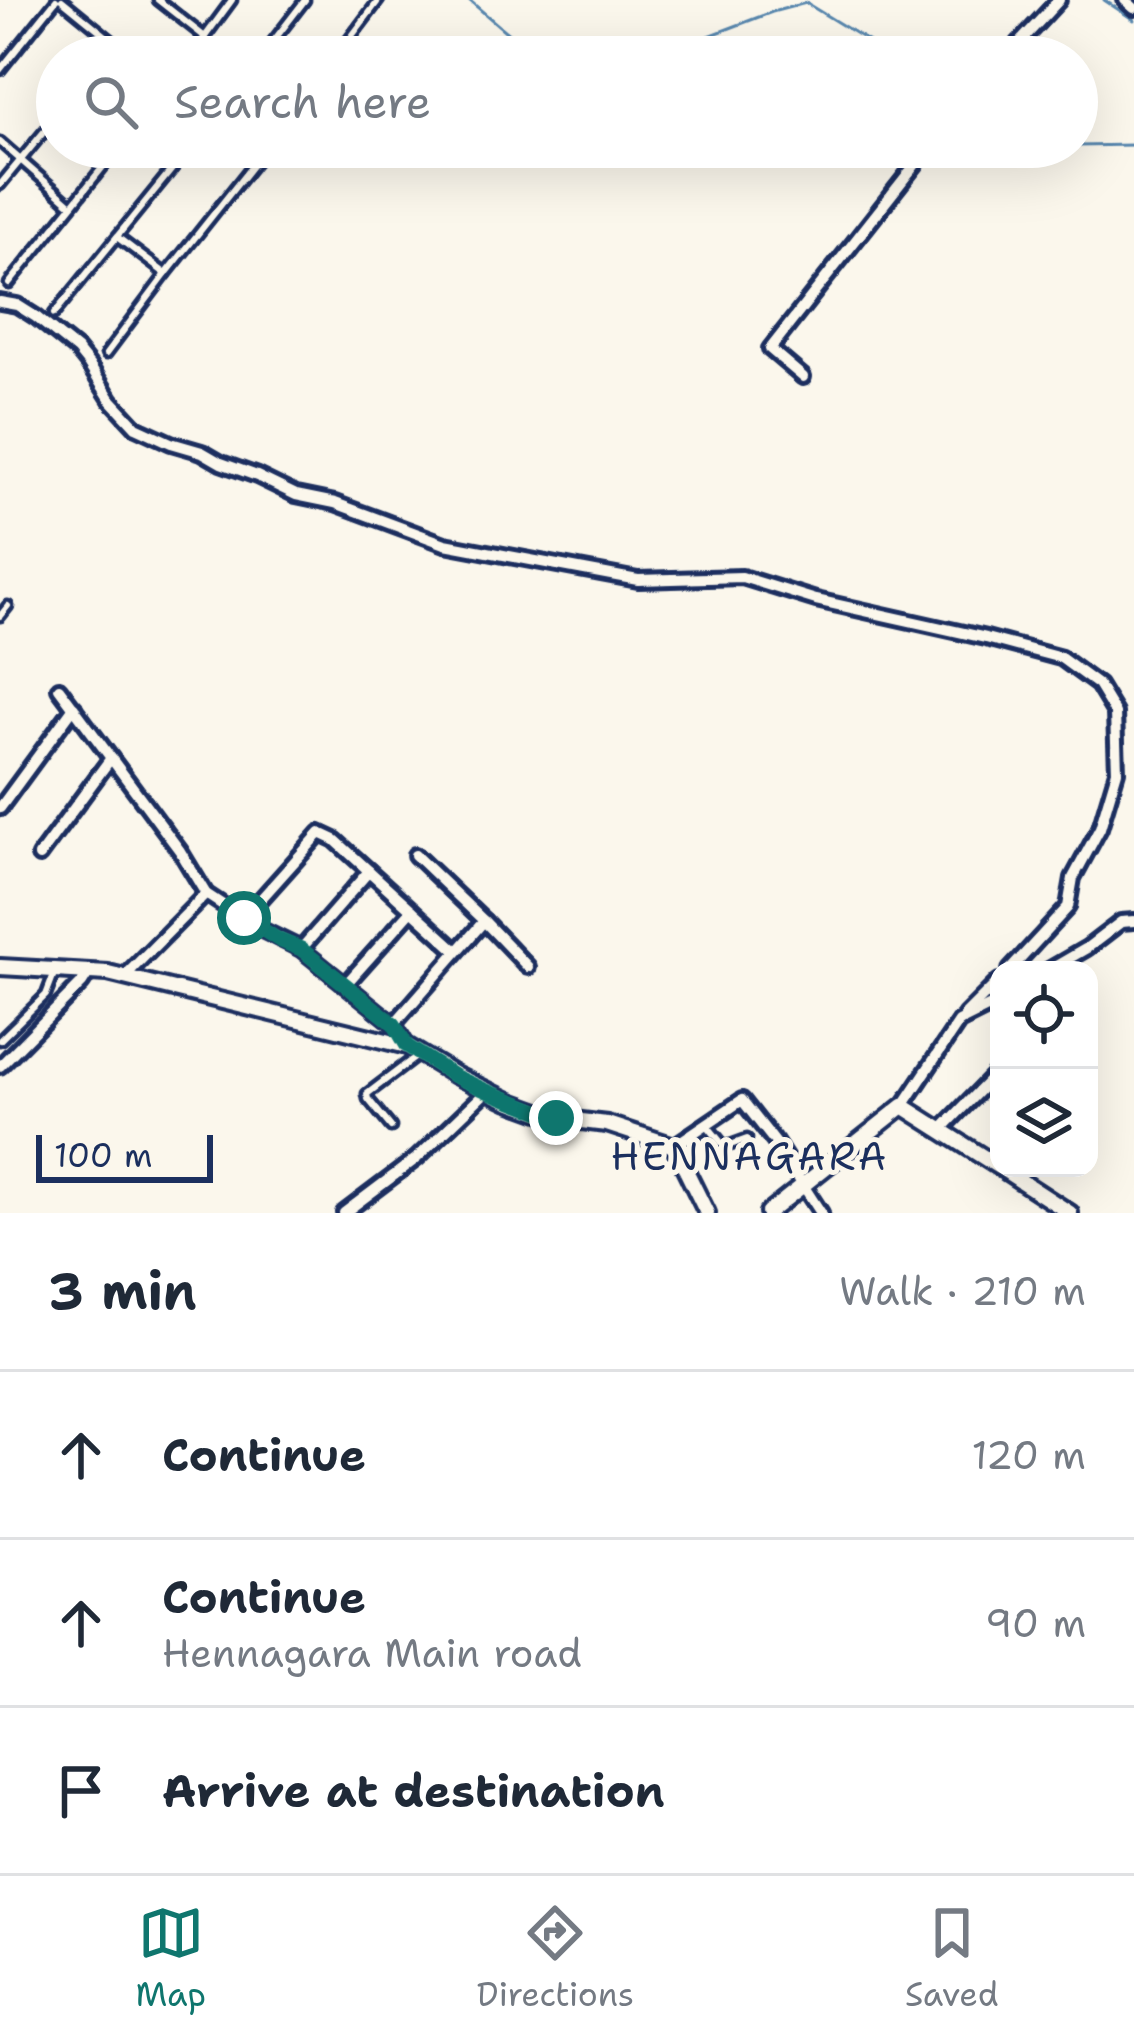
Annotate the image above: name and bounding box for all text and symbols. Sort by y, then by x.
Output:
search box [36,36,1098,168]
icon: search [78,69,144,135]
text: Search here [174,72,431,132]
route start [217,891,271,945]
map controls [990,961,1098,1177]
button: locate [990,961,1098,1069]
button: layers [990,1069,1098,1177]
route end [529,1091,583,1145]
scale bar [36,1129,213,1182]
district label: HENNAGARA [611,1130,889,1182]
text: 100 m [54,1133,153,1178]
text: 3 min [48,1257,197,1325]
text: Walk · 210 m [839,1265,1086,1317]
icon: ahead [48,1422,114,1488]
text: Continue [162,1425,366,1485]
text: 120 m [971,1429,1086,1481]
text: Continue [162,1567,366,1627]
icon: ahead [48,1590,114,1656]
text: 90 m [985,1597,1086,1649]
text: Hennagara Main road [162,1627,582,1679]
icon: arrive [48,1758,114,1824]
text: Arrive at destination [162,1761,665,1821]
tab: Map [135,1900,206,2017]
tab: Directions [477,1900,634,2017]
tab: Saved [905,1900,999,2017]

